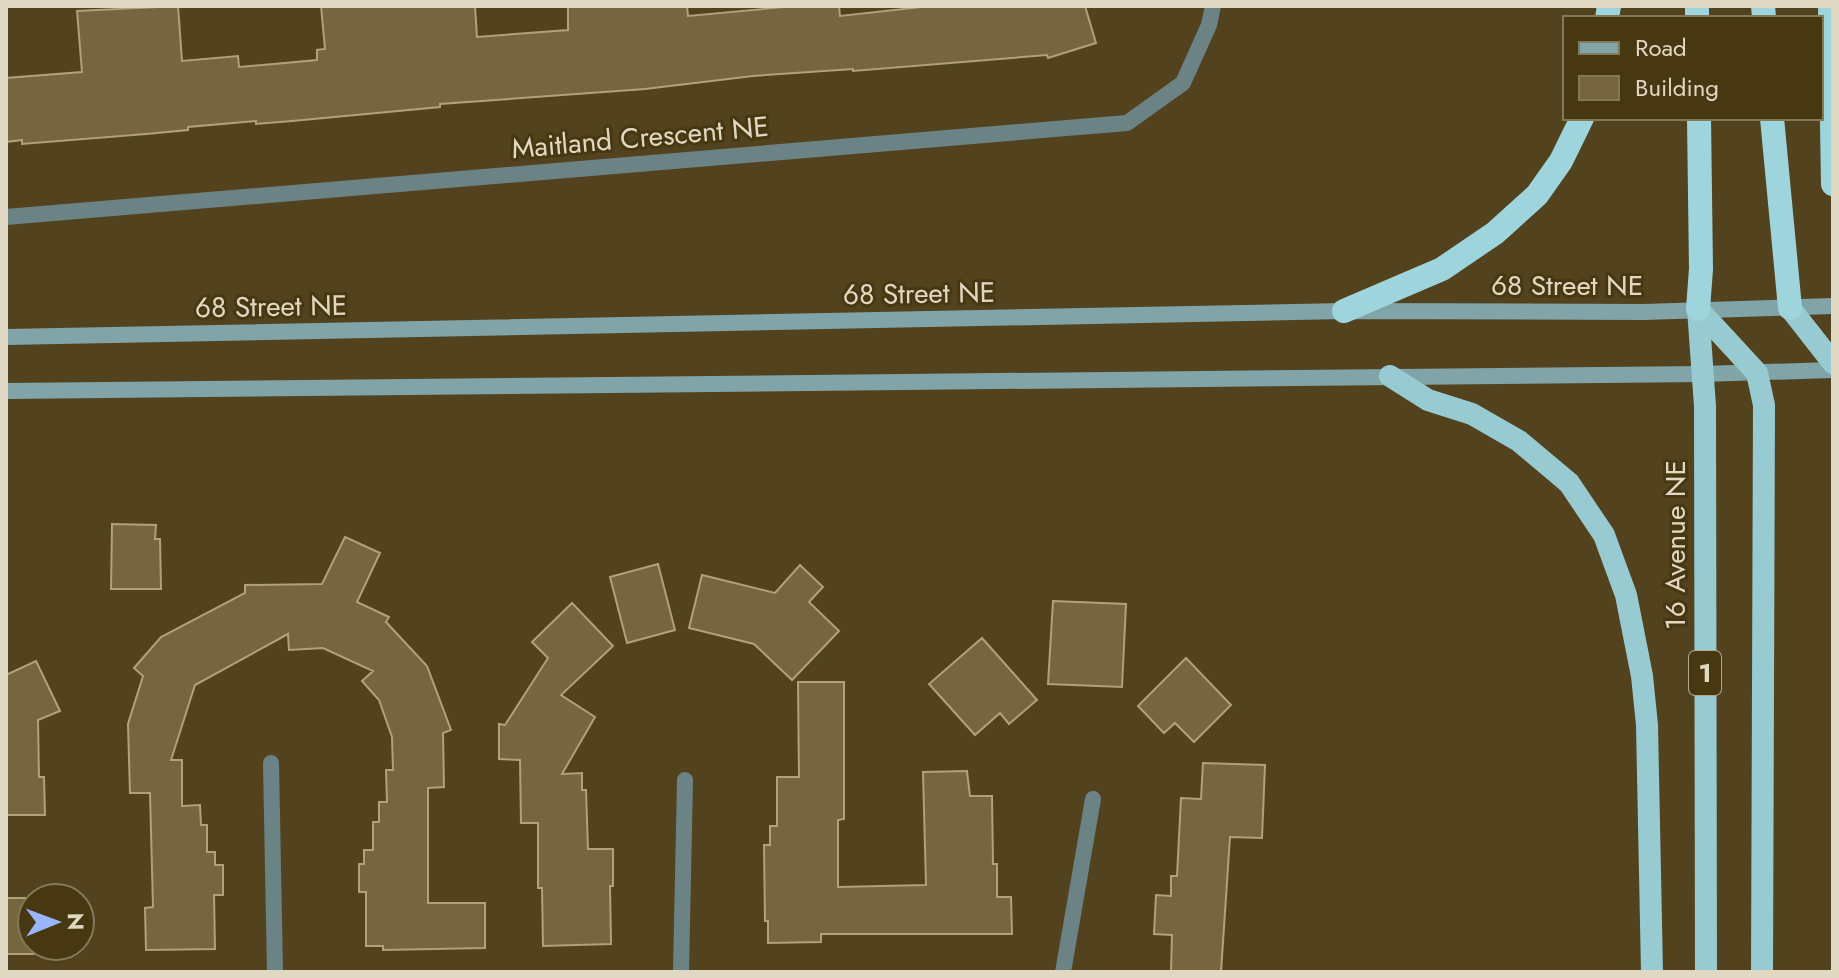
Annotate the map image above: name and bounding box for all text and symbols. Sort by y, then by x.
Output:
legend [1563,16,1823,120]
text: Road [1635,30,1687,65]
text: Building [1635,70,1719,105]
street label: Maitland Crescent NE [510,106,770,169]
street label: 68 Street NE [1491,265,1643,306]
street label: 68 Street NE [843,272,995,315]
street label: 68 Street NE [195,285,347,328]
street label: 16 Avenue NE [1655,460,1696,630]
road number: 1 [1689,651,1721,695]
north arrow [16,882,96,962]
text: N [60,913,92,931]

